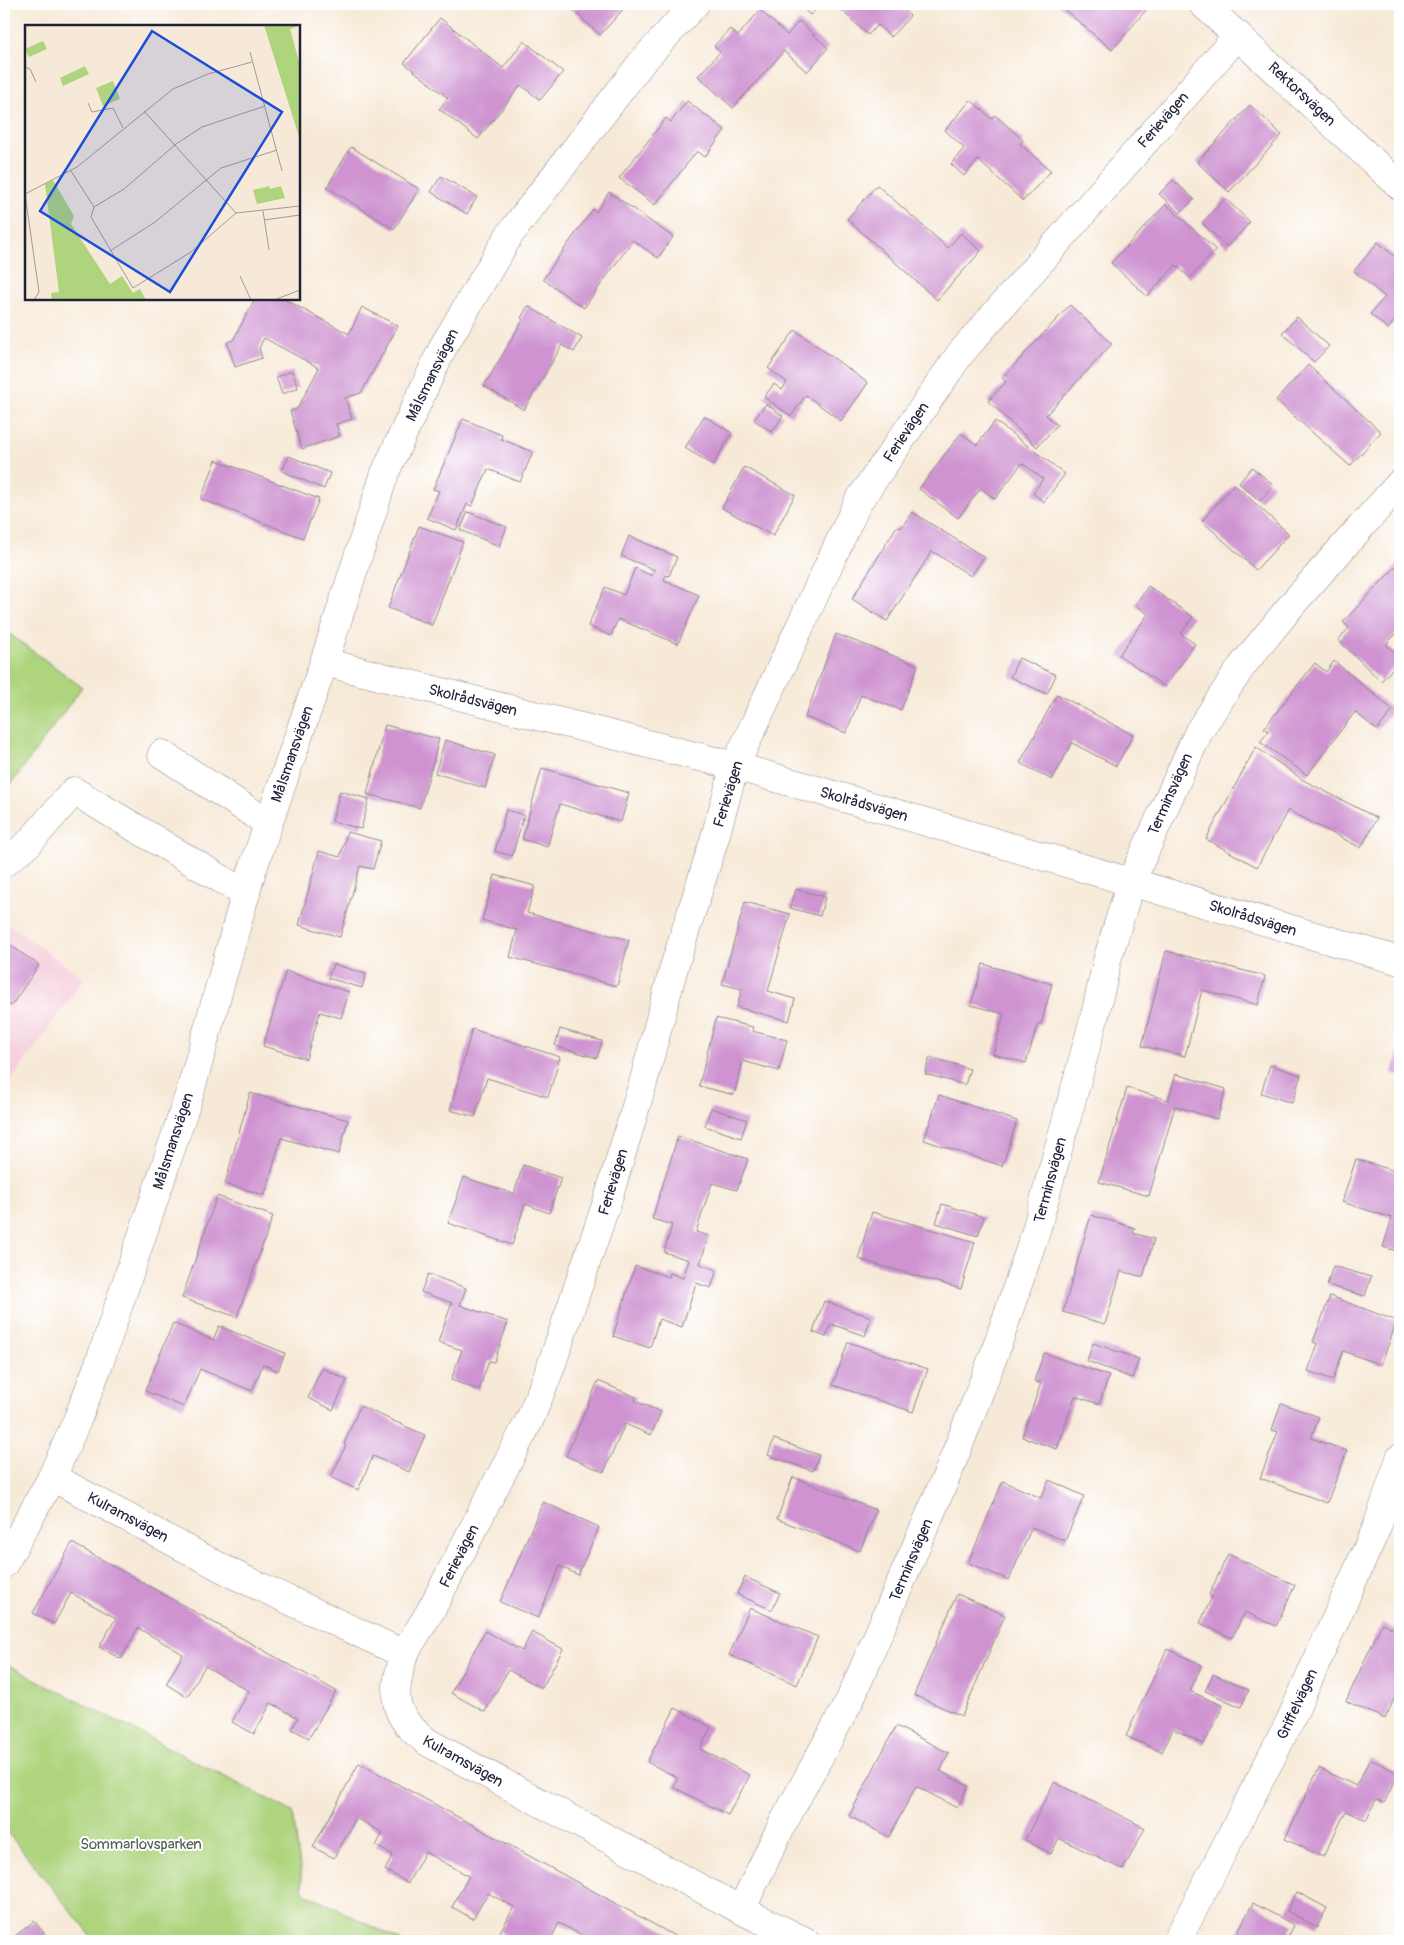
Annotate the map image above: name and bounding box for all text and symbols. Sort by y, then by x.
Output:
inset map [25,25,300,300]
street label: Rektorsvägen [1264,58,1339,130]
street label: Ferievägen [1134,88,1193,152]
street label: Målsmansvägen [402,326,463,425]
street label: Ferievägen [879,399,933,466]
street label: Skolrådsvägen [427,680,519,721]
street label: Målsmansvägen [267,704,318,805]
street label: Terminsvägen [1144,750,1197,838]
street label: Ferievägen [709,759,748,830]
street label: Skolrådsvägen [818,783,910,826]
street label: Skolrådsvägen [1207,896,1299,941]
street label: Målsmansvägen [149,1090,198,1192]
street label: Terminsvägen [1030,1135,1071,1225]
street label: Ferievägen [594,1147,633,1218]
street label: Kulramsvägen [84,1488,172,1547]
street label: Terminsvägen [886,1516,937,1604]
street label: Ferievägen [435,1521,483,1591]
street label: Griffelvägen [1273,1666,1322,1743]
street label: Kulramsvägen [419,1731,506,1791]
park label: Sommarlovsparken [80,1835,202,1854]

